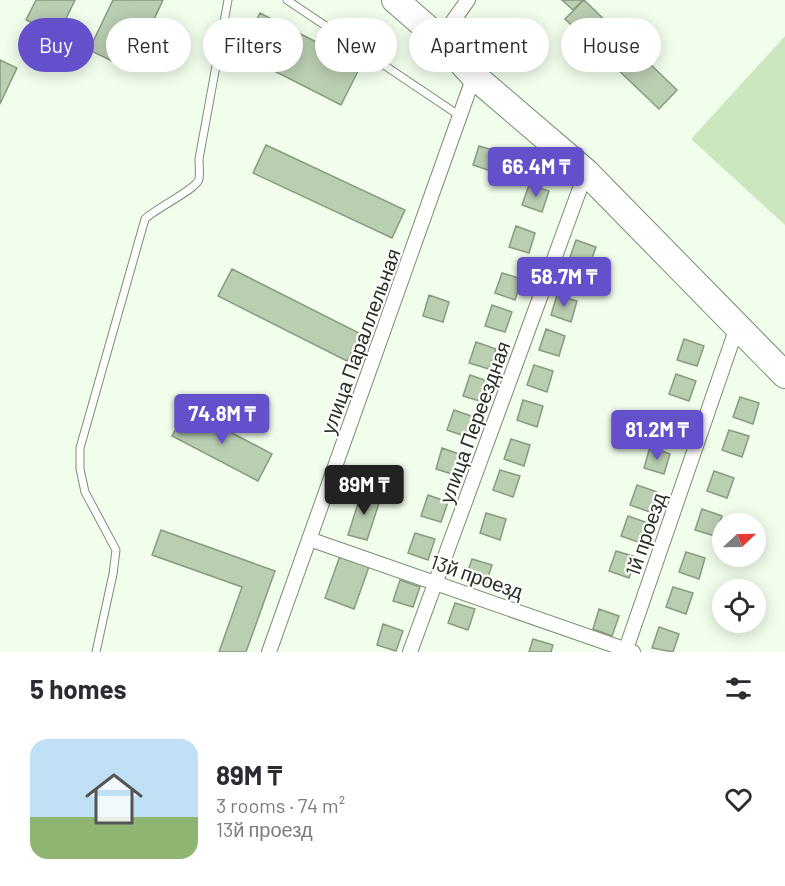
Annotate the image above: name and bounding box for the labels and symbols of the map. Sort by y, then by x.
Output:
pin: 66.4M ₸ [481,147,591,198]
street label: улица Параллельная [315,245,405,437]
pin: 58.7M ₸ [509,257,619,308]
street label: улица Переездная [434,338,514,506]
pin: 74.8M ₸ [167,394,277,445]
pin: 81.2M ₸ [602,410,712,461]
pin: 89M ₸ [322,465,406,516]
street label: 1й проезд [620,489,671,579]
north arrow [712,513,766,567]
street label: 13й проезд [427,549,527,603]

